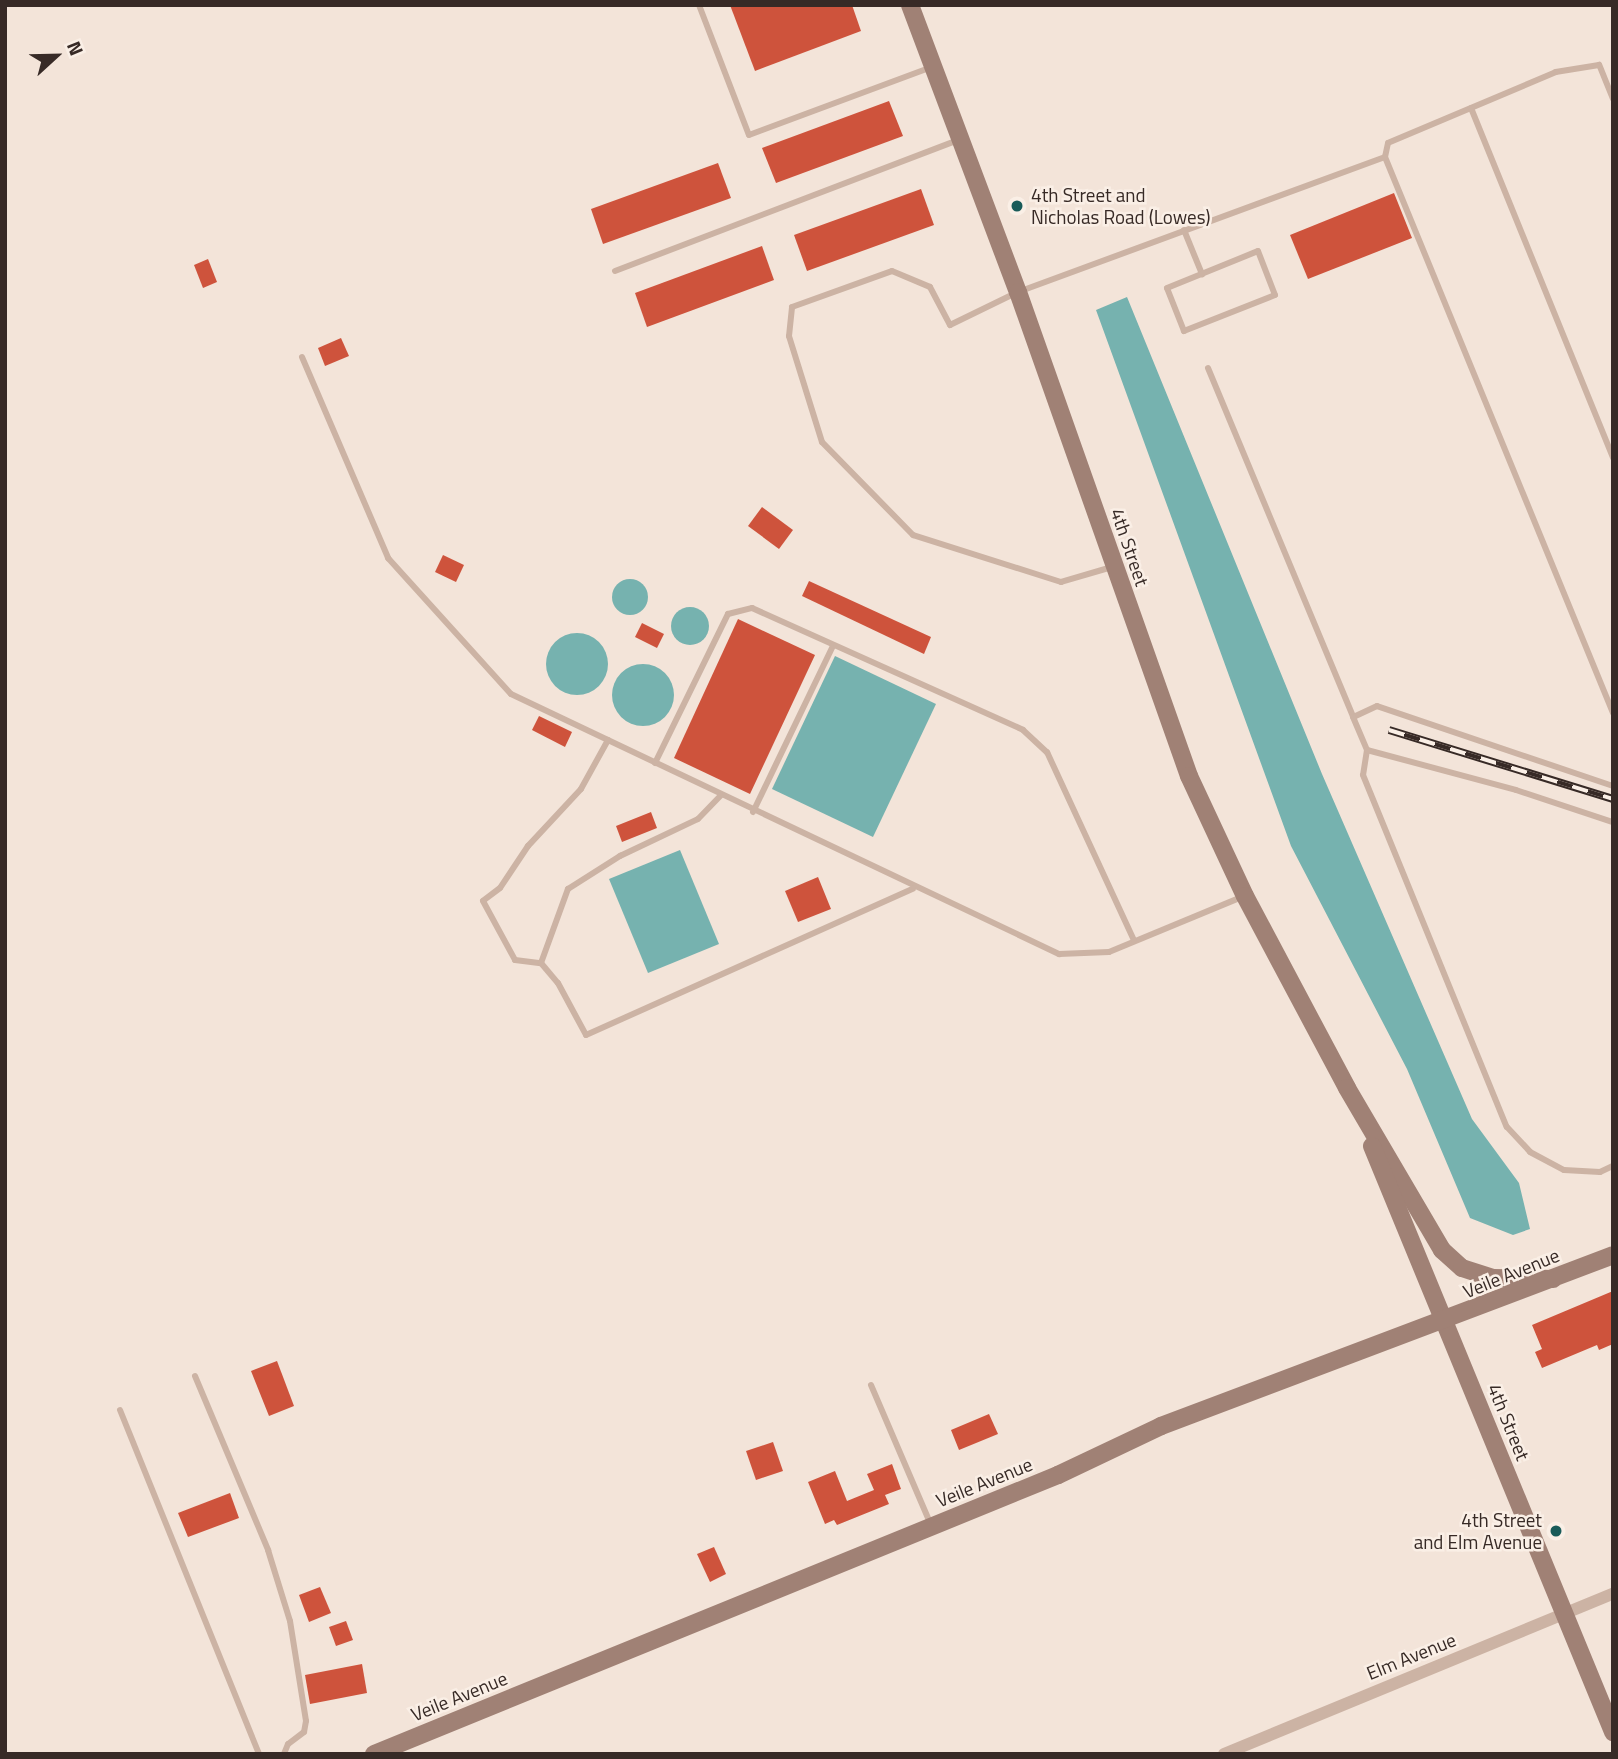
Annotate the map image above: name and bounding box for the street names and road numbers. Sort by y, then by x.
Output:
street label: 4th Street [1106,505,1154,589]
street label: Veile Avenue [1460,1243,1562,1303]
street label: 4th Street [1483,1380,1535,1464]
street label: Veile Avenue [933,1452,1035,1512]
street label: Elm Avenue [1363,1628,1459,1684]
street label: Veile Avenue [408,1666,510,1726]

